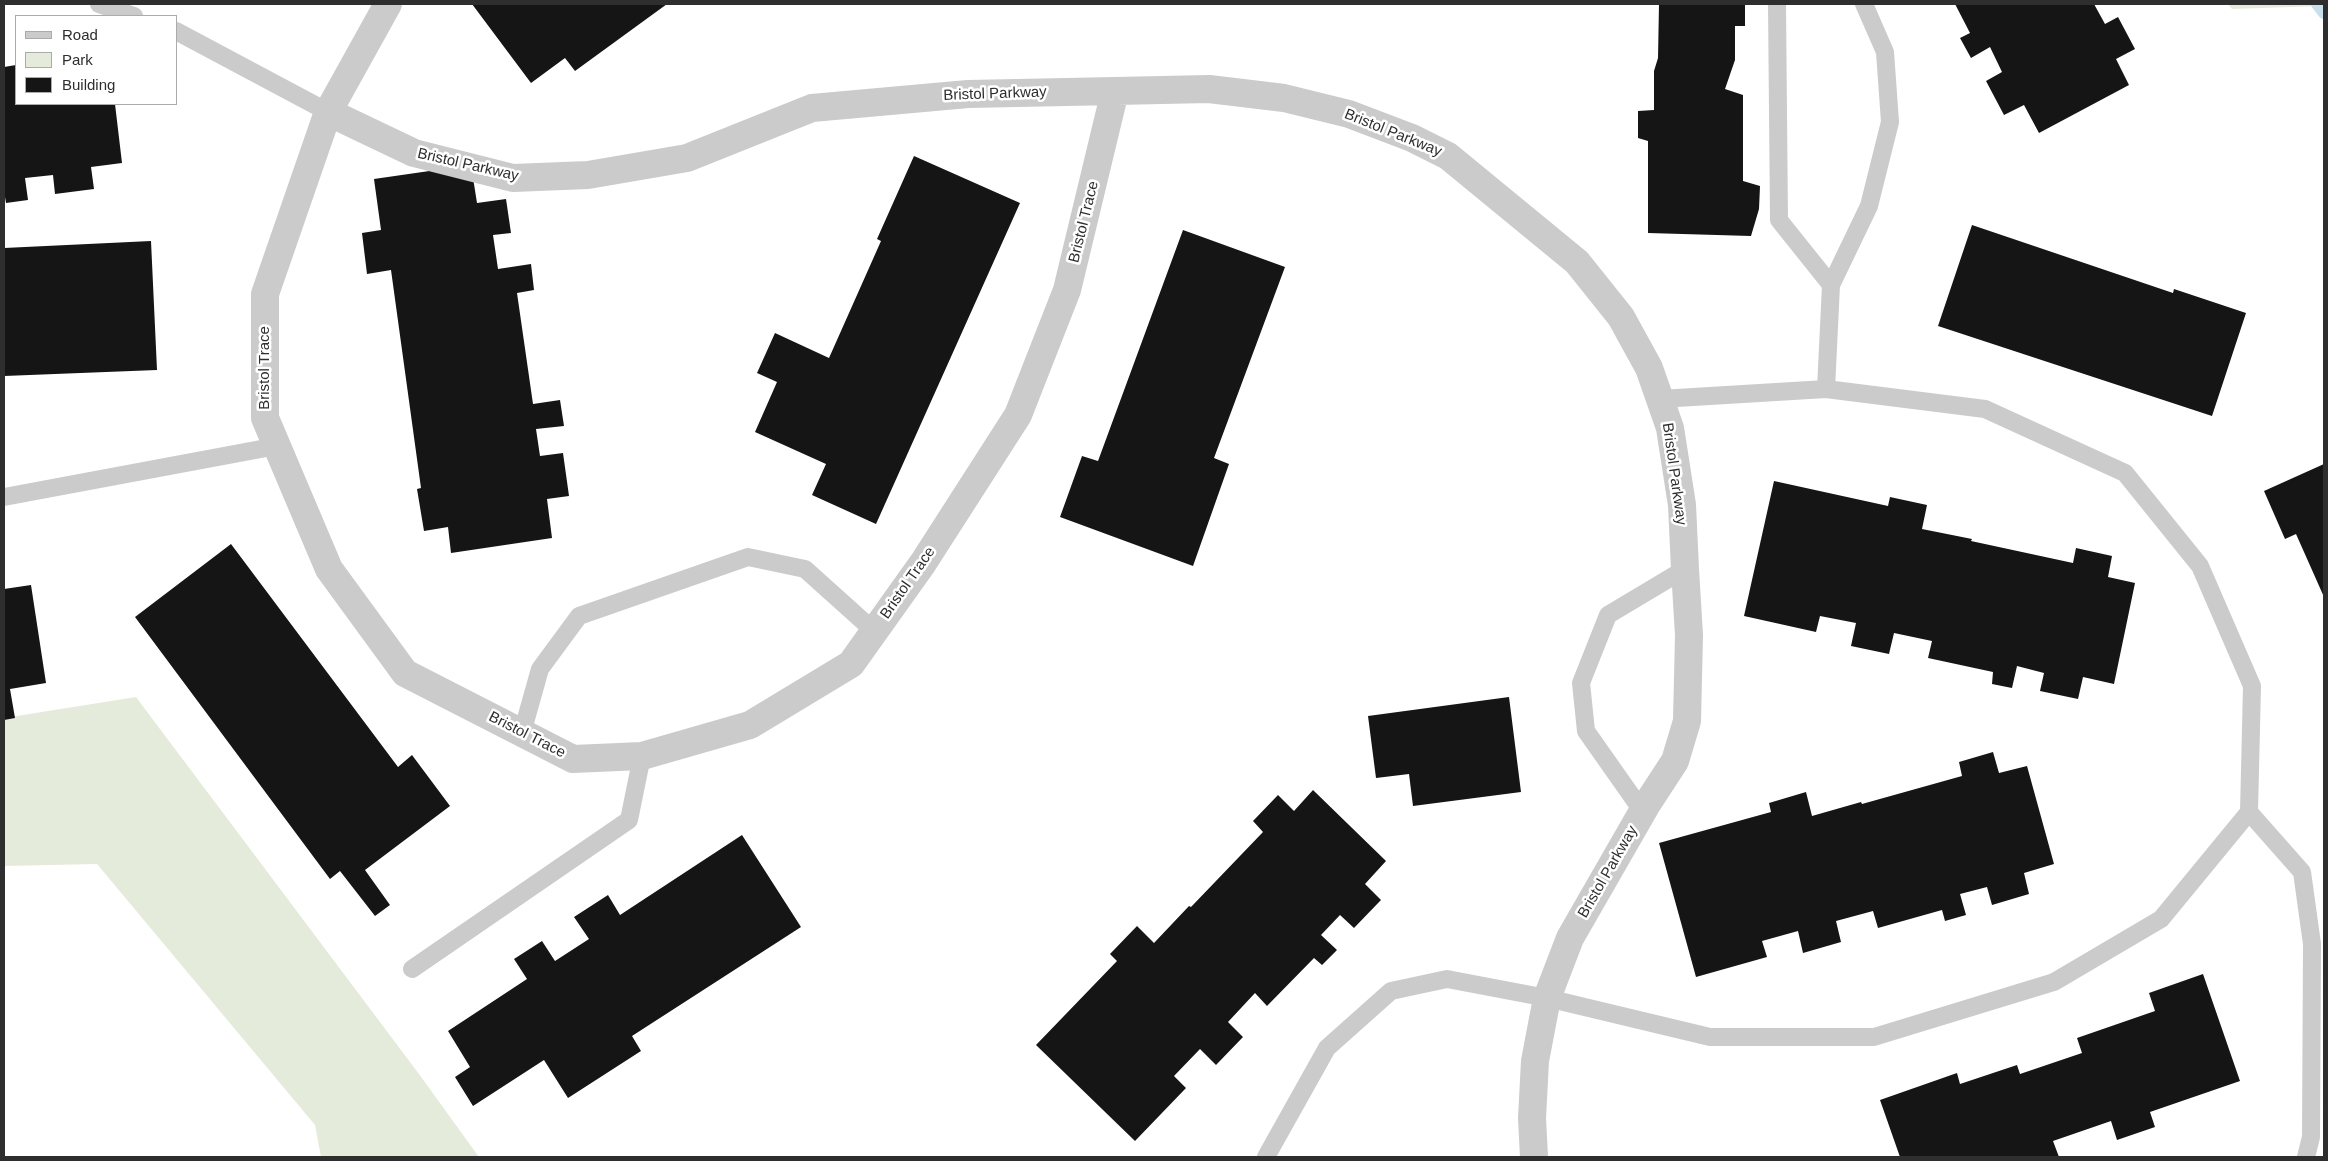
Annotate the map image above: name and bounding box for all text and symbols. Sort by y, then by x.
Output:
legend [15,15,178,105]
text: Road [62,26,98,43]
text: Park [62,51,93,68]
text: Building [62,76,115,93]
street label: Bristol Parkway [943,83,1047,105]
street label: Bristol Parkway [1342,105,1444,161]
street label: Bristol Parkway [416,145,520,185]
street label: Bristol Trace [1065,179,1103,265]
street label: Bristol Trace [256,326,274,410]
street label: Bristol Parkway [1658,422,1690,526]
street label: Bristol Trace [877,544,939,622]
street label: Bristol Trace [486,708,568,762]
street label: Bristol Parkway [1574,823,1642,921]

